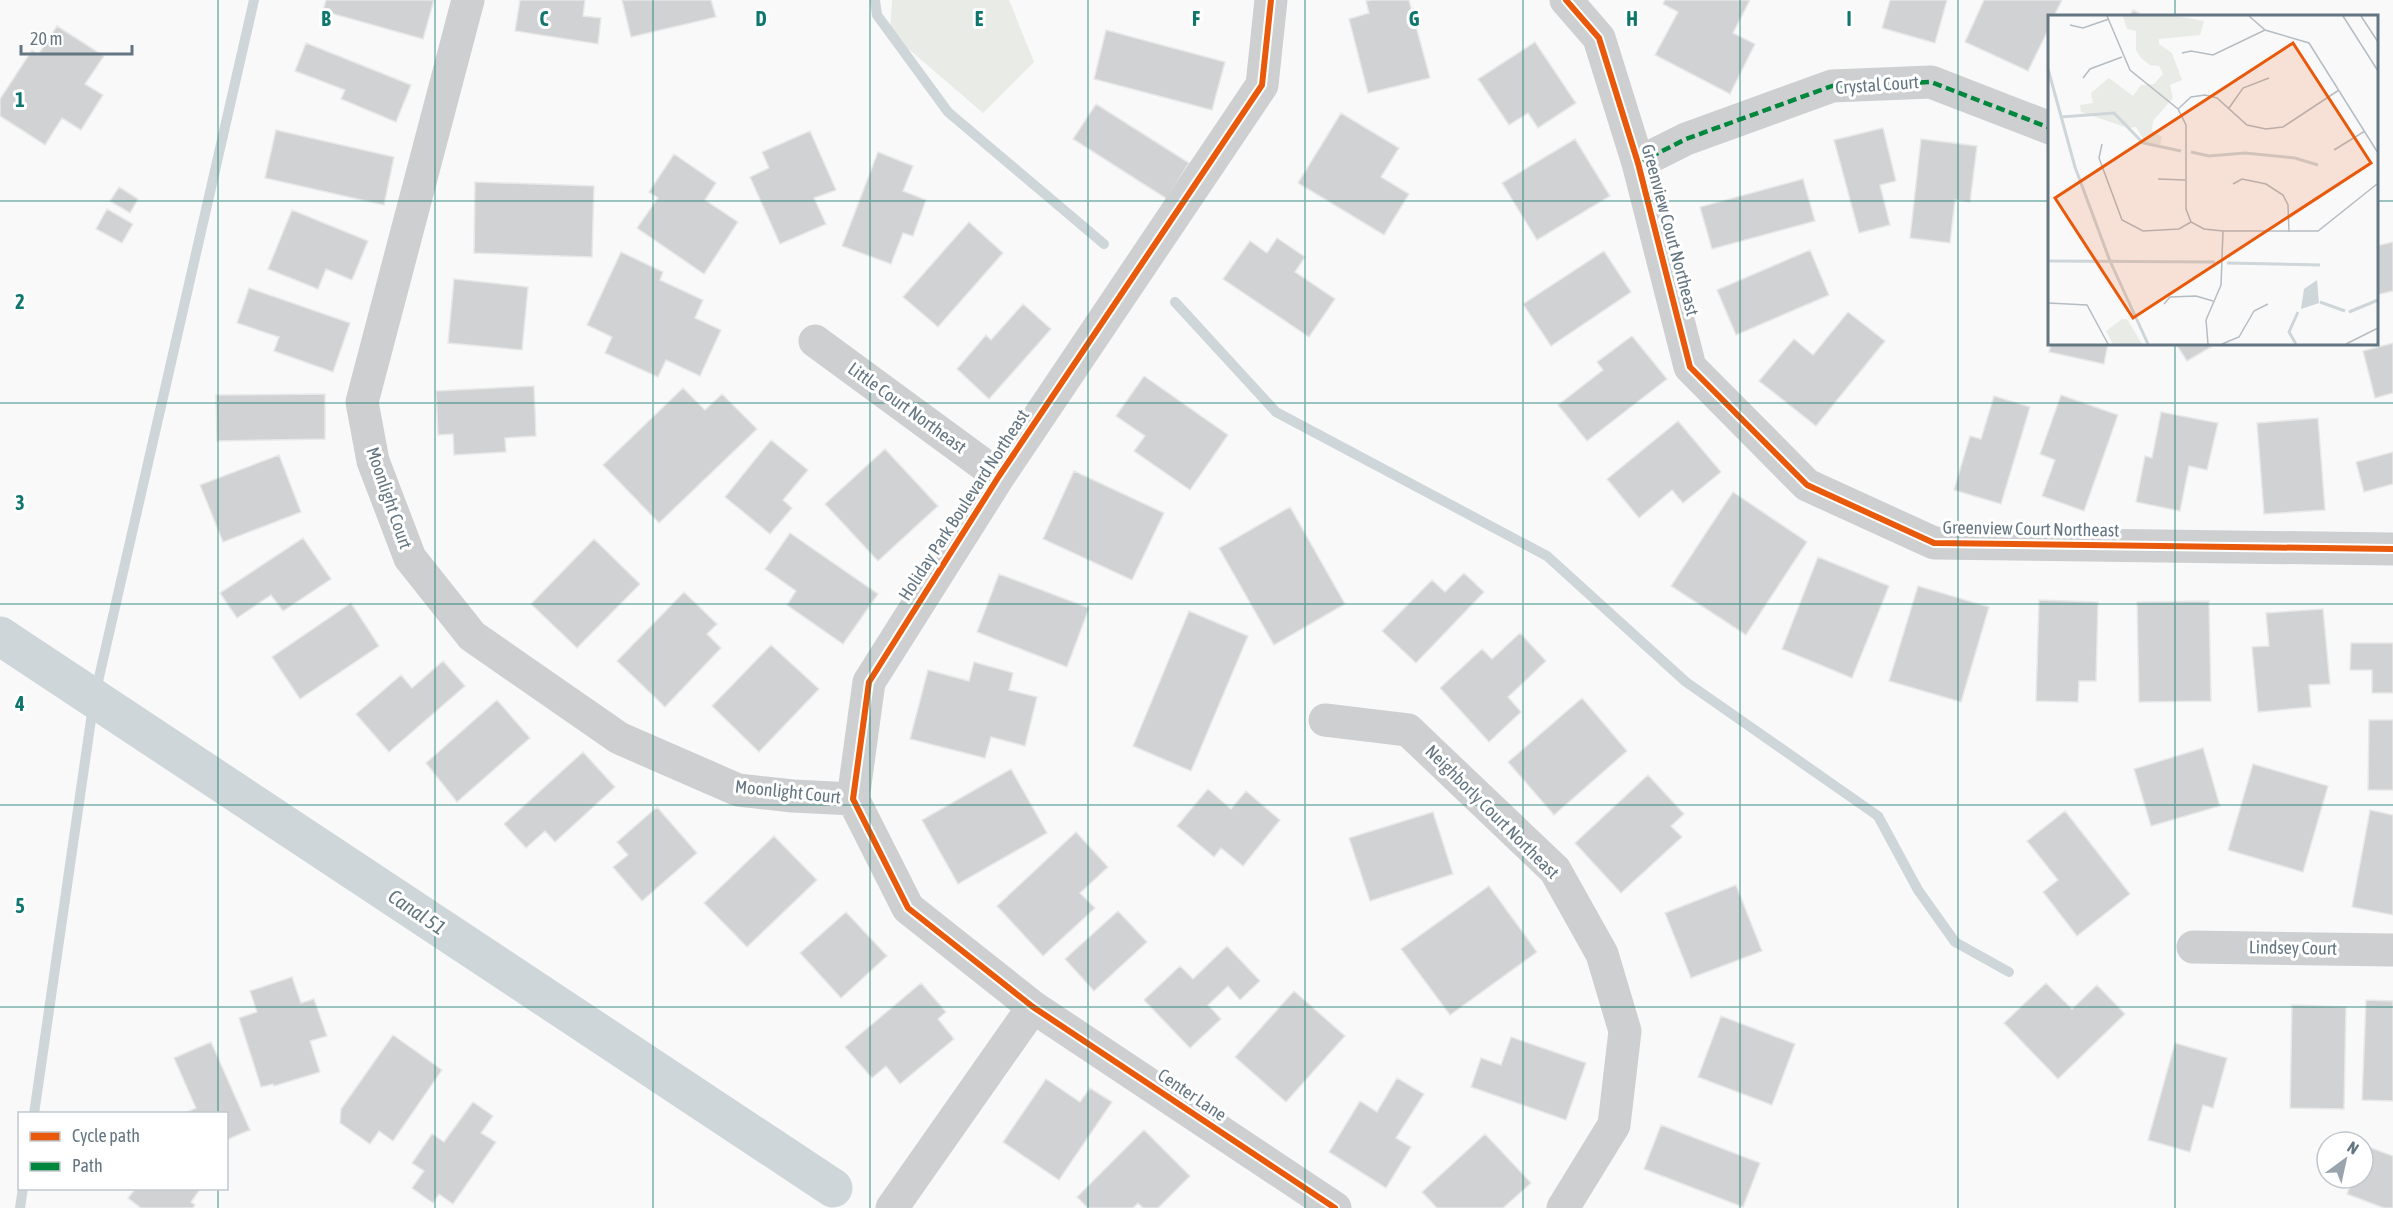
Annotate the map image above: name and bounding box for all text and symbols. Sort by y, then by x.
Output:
text: B [321,7,331,30]
text: C [540,7,549,30]
text: D [755,7,767,30]
text: E [975,7,984,30]
text: F [1192,7,1200,30]
text: G [1409,7,1420,30]
text: H [1626,7,1638,30]
text: I [1846,7,1852,30]
inset map [2048,15,2378,345]
scale bar [21,18,132,56]
text: 20 m [30,28,62,49]
street label: Crystal Court [1835,71,1919,98]
text: 1 [15,88,25,111]
street label: Greenview Court Northeast [1637,142,1704,318]
text: 2 [15,290,25,313]
street label: Little Court Northeast [844,358,970,458]
street label: Holiday Park Boulevard Northeast [894,405,1033,604]
street label: Moonlight Court [362,444,417,552]
text: 3 [15,491,25,514]
street label: Greenview Court Northeast [1942,516,2120,541]
text: 4 [14,692,25,715]
street label: Neighborly Court Northeast [1421,740,1564,883]
street label: Moonlight Court [734,776,842,808]
water label: Canal 51 [384,884,450,939]
text: 5 [15,894,25,917]
street label: Lindsey Court [2249,936,2337,959]
street label: Center Lane [1154,1064,1231,1125]
legend [18,1112,228,1190]
text: Cycle path [72,1125,140,1146]
north arrow [2315,1130,2375,1190]
text: N [2344,1137,2362,1158]
text: Path [72,1155,103,1176]

